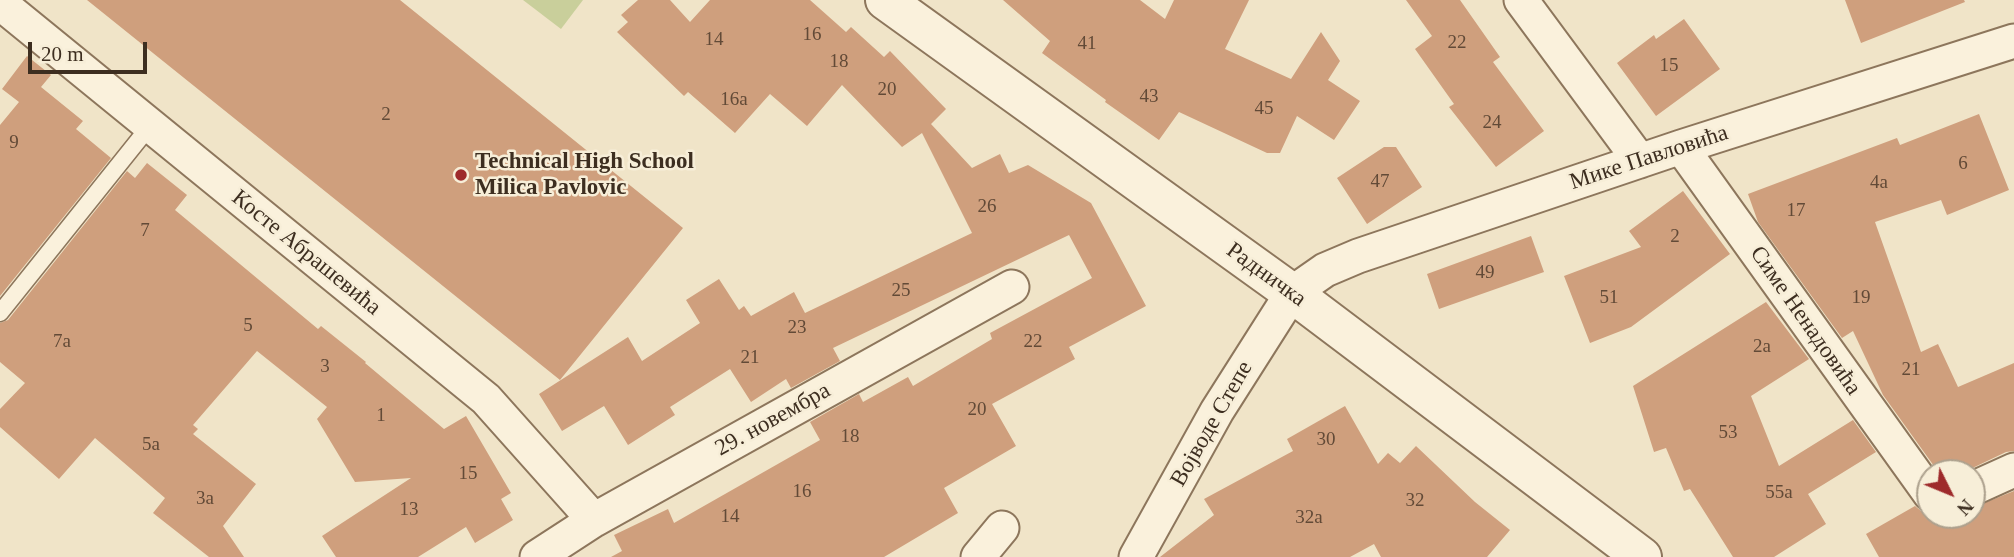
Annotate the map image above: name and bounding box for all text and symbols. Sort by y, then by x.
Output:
house number: 16 [802,24,822,46]
scale bar [32,28,150,72]
house number: 14 [704,29,724,51]
house number: 22 [1448,32,1466,54]
house number: 41 [1078,33,1096,55]
text: 20 m [41,42,84,66]
house number: 18 [830,51,848,73]
house number: 15 [1660,55,1678,77]
house number: 20 [877,79,896,101]
house number: 43 [1140,86,1158,108]
house number: 16a [720,89,748,111]
house number: 45 [1254,98,1274,120]
house number: 2 [381,104,391,126]
house number: 24 [1482,112,1502,134]
street label: Мике Павловића [1566,119,1732,197]
house number: 9 [9,132,19,154]
place label: Technical High School Milica Pavlovic [475,148,694,202]
house number: 6 [1958,153,1968,175]
marker: Technical High School Milica Pavlovic [453,167,469,183]
house number: 47 [1370,171,1390,193]
house number: 4a [1870,172,1888,194]
street label: Косте Абрашевића [226,184,386,322]
house number: 26 [978,196,996,218]
house number: 17 [1786,200,1805,222]
house number: 7 [140,220,150,242]
house number: 2 [1670,226,1680,248]
street label: Радничка [1221,237,1311,313]
street label: Симе Ненадовића [1743,241,1867,401]
house number: 49 [1476,262,1494,284]
house number: 25 [892,280,911,302]
house number: 51 [1600,287,1618,309]
house number: 19 [1852,287,1870,309]
house number: 5 [243,315,253,337]
house number: 23 [788,317,806,339]
house number: 7a [53,331,71,353]
house number: 22 [1024,331,1042,353]
house number: 2a [1753,336,1771,358]
house number: 21 [740,347,760,369]
house number: 3 [320,356,330,378]
street label: Војводе Степе [1165,356,1259,492]
house number: 21 [1902,359,1920,381]
street label: 29. новембра [711,377,835,463]
house number: 20 [968,399,987,421]
house number: 1 [376,405,386,427]
house number: 53 [1718,422,1738,444]
house number: 18 [840,426,860,448]
house number: 30 [1316,429,1336,451]
house number: 5a [142,434,160,456]
north arrow [1916,459,1986,529]
house number: 15 [458,463,478,485]
house number: 16 [792,481,812,503]
house number: 55a [1765,482,1793,504]
house number: 3a [196,488,214,510]
house number: 32 [1406,490,1424,512]
text: N [1953,495,1978,519]
house number: 13 [400,499,418,521]
house number: 14 [720,506,740,528]
house number: 32a [1295,507,1323,529]

